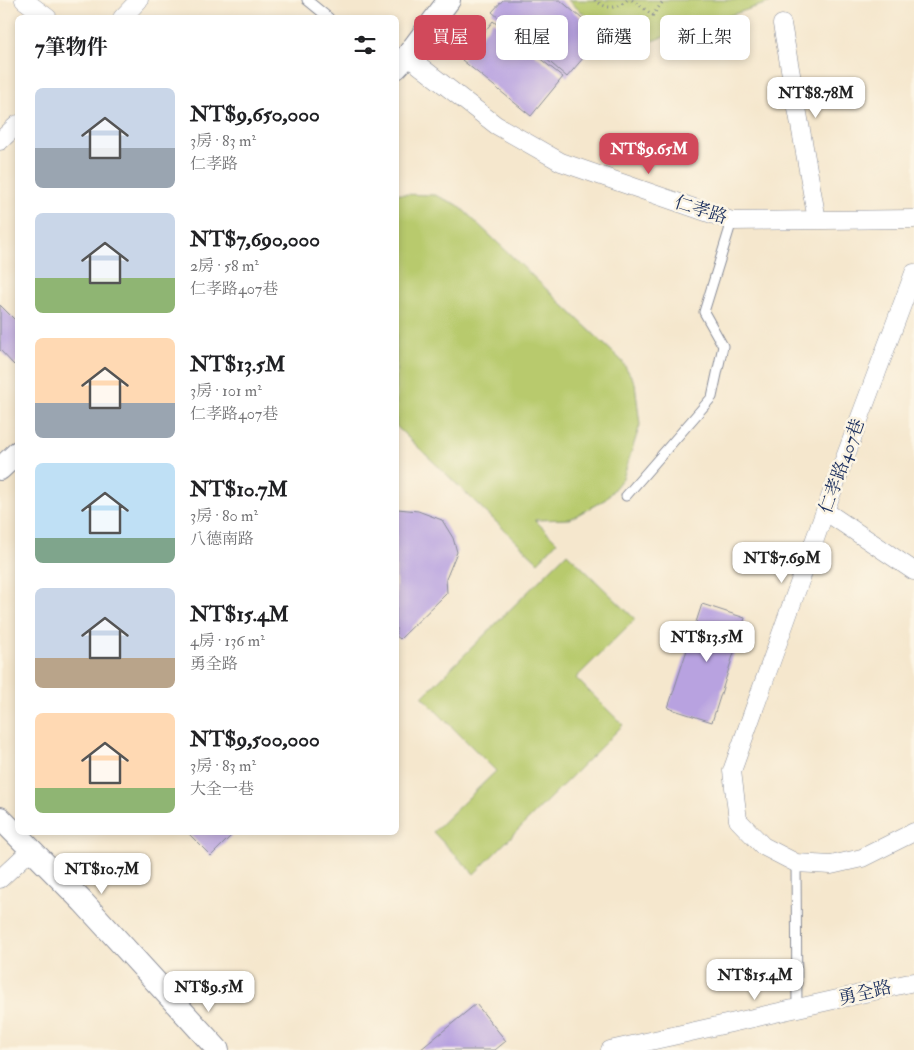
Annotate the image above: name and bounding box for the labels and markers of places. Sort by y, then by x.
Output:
pin: NT$8.78M [764,76,868,119]
pin: NT$9.65M [597,132,701,175]
pin: NT$7.69M [730,542,834,584]
pin: NT$13.5M [655,620,759,663]
pin: NT$10.7M [50,852,154,895]
pin: NT$15.4M [703,958,807,1001]
pin: NT$9.5M [163,970,255,1013]

